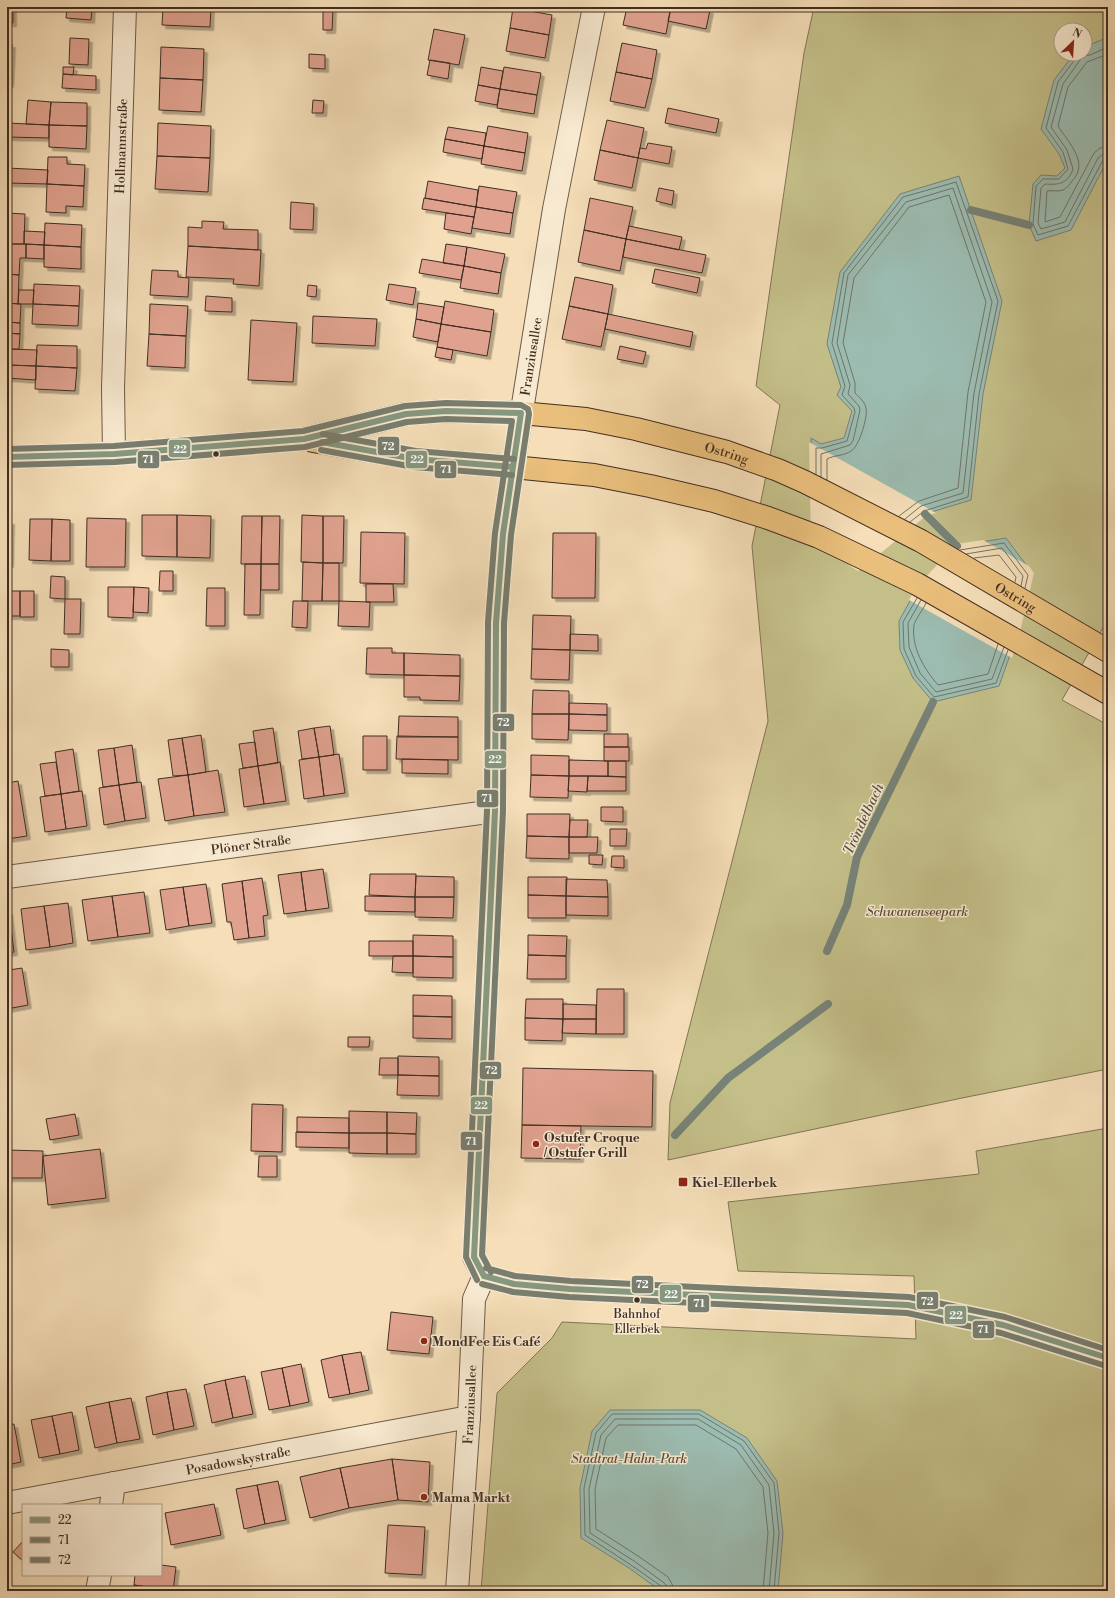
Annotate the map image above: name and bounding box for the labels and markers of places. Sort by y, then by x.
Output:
unlabelled marker [211,449,221,459]
place label: Ostufer Croque / Ostufer Grill [543,1130,640,1161]
marker: Ostufer Croque / Ostufer Grill [531,1139,541,1149]
place label: Kiel-Ellerbek [692,1175,778,1191]
marker: Kiel-Ellerbek [677,1176,689,1188]
marker: Bahnhof Ellerbek [632,1295,642,1305]
place label: Bahnhof Ellerbek [613,1307,661,1337]
place label: MondFee Eis Café [432,1334,540,1350]
marker: MondFee Eis Café [419,1336,429,1346]
place label: Mama Markt [432,1490,510,1506]
marker: Mama Markt [419,1492,429,1502]

